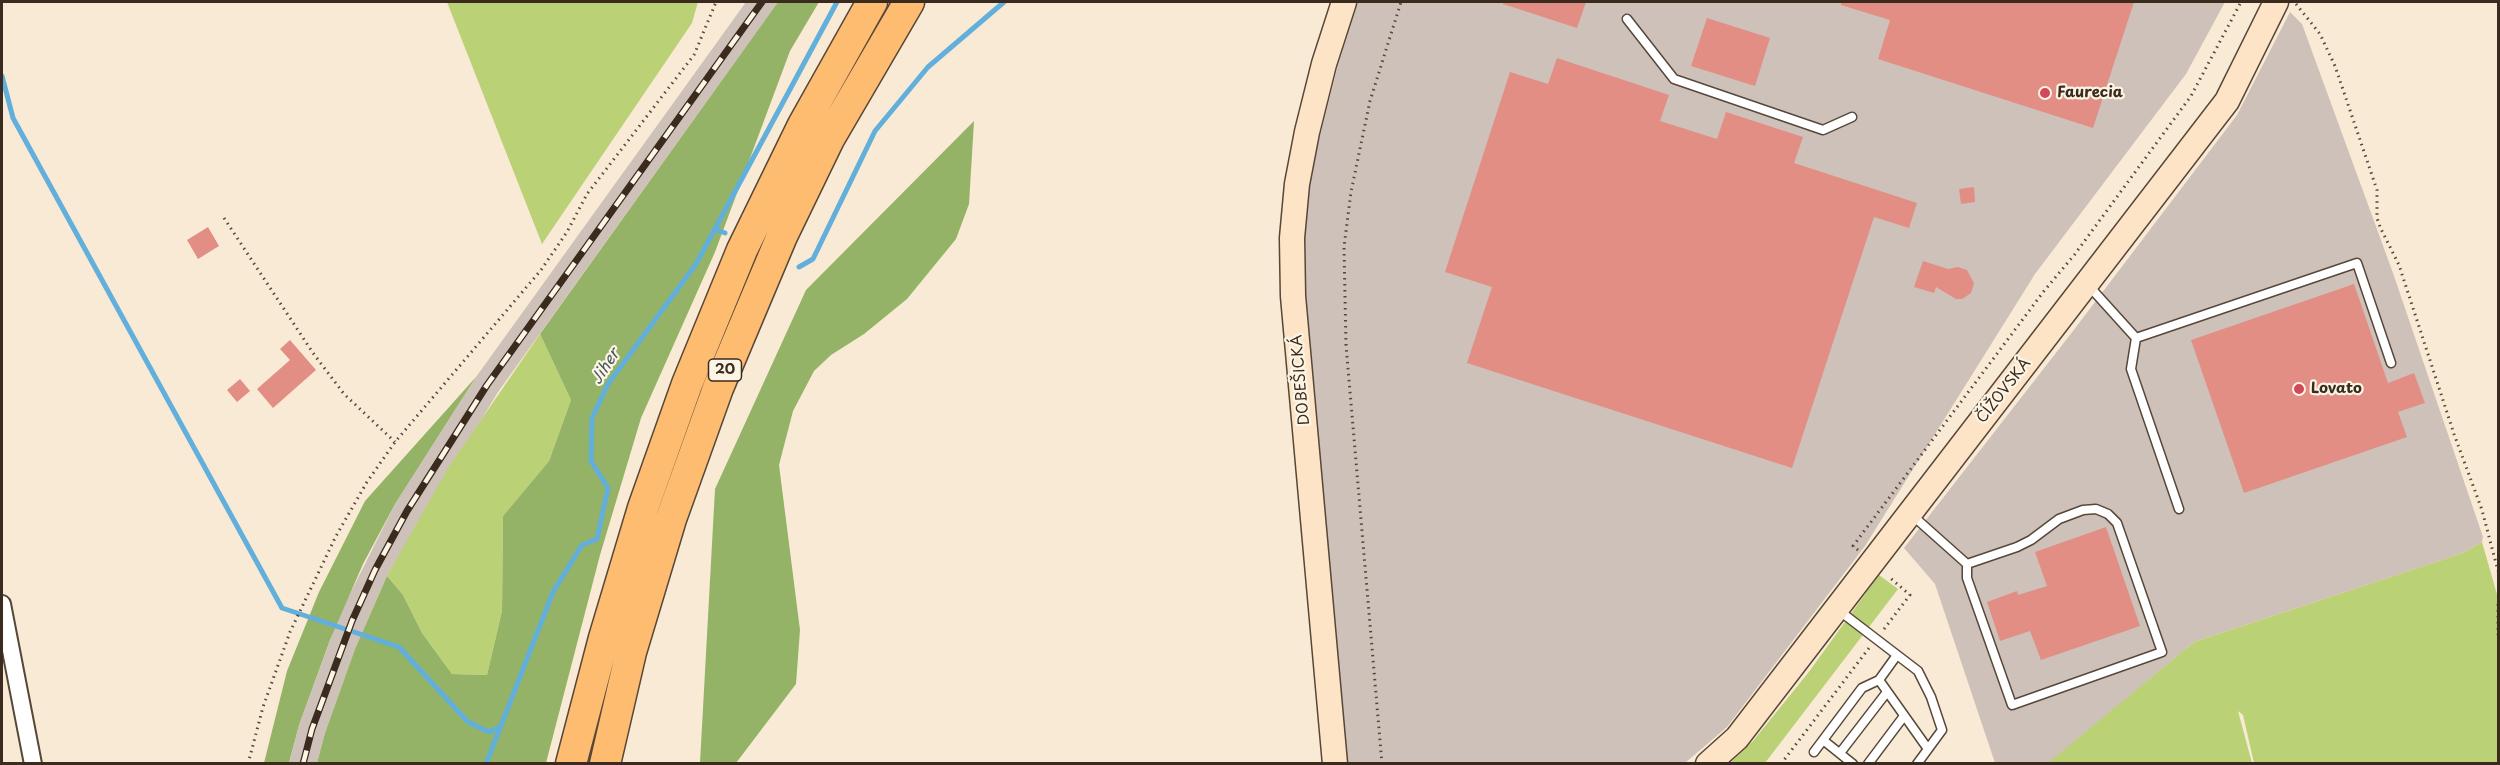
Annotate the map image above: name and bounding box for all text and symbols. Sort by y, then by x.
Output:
place label: Faurecia [2057,84,2123,102]
marker: Faurecia [2038,86,2052,100]
street label: DOBEŠICKÁ [1288,334,1314,426]
water label: Jiher [587,346,625,388]
street label: ČÍŽOVSKÁ [1973,355,2035,427]
road number: 20 [708,359,742,381]
place label: Lovato [2311,380,2362,398]
marker: Lovato [2292,382,2306,396]

